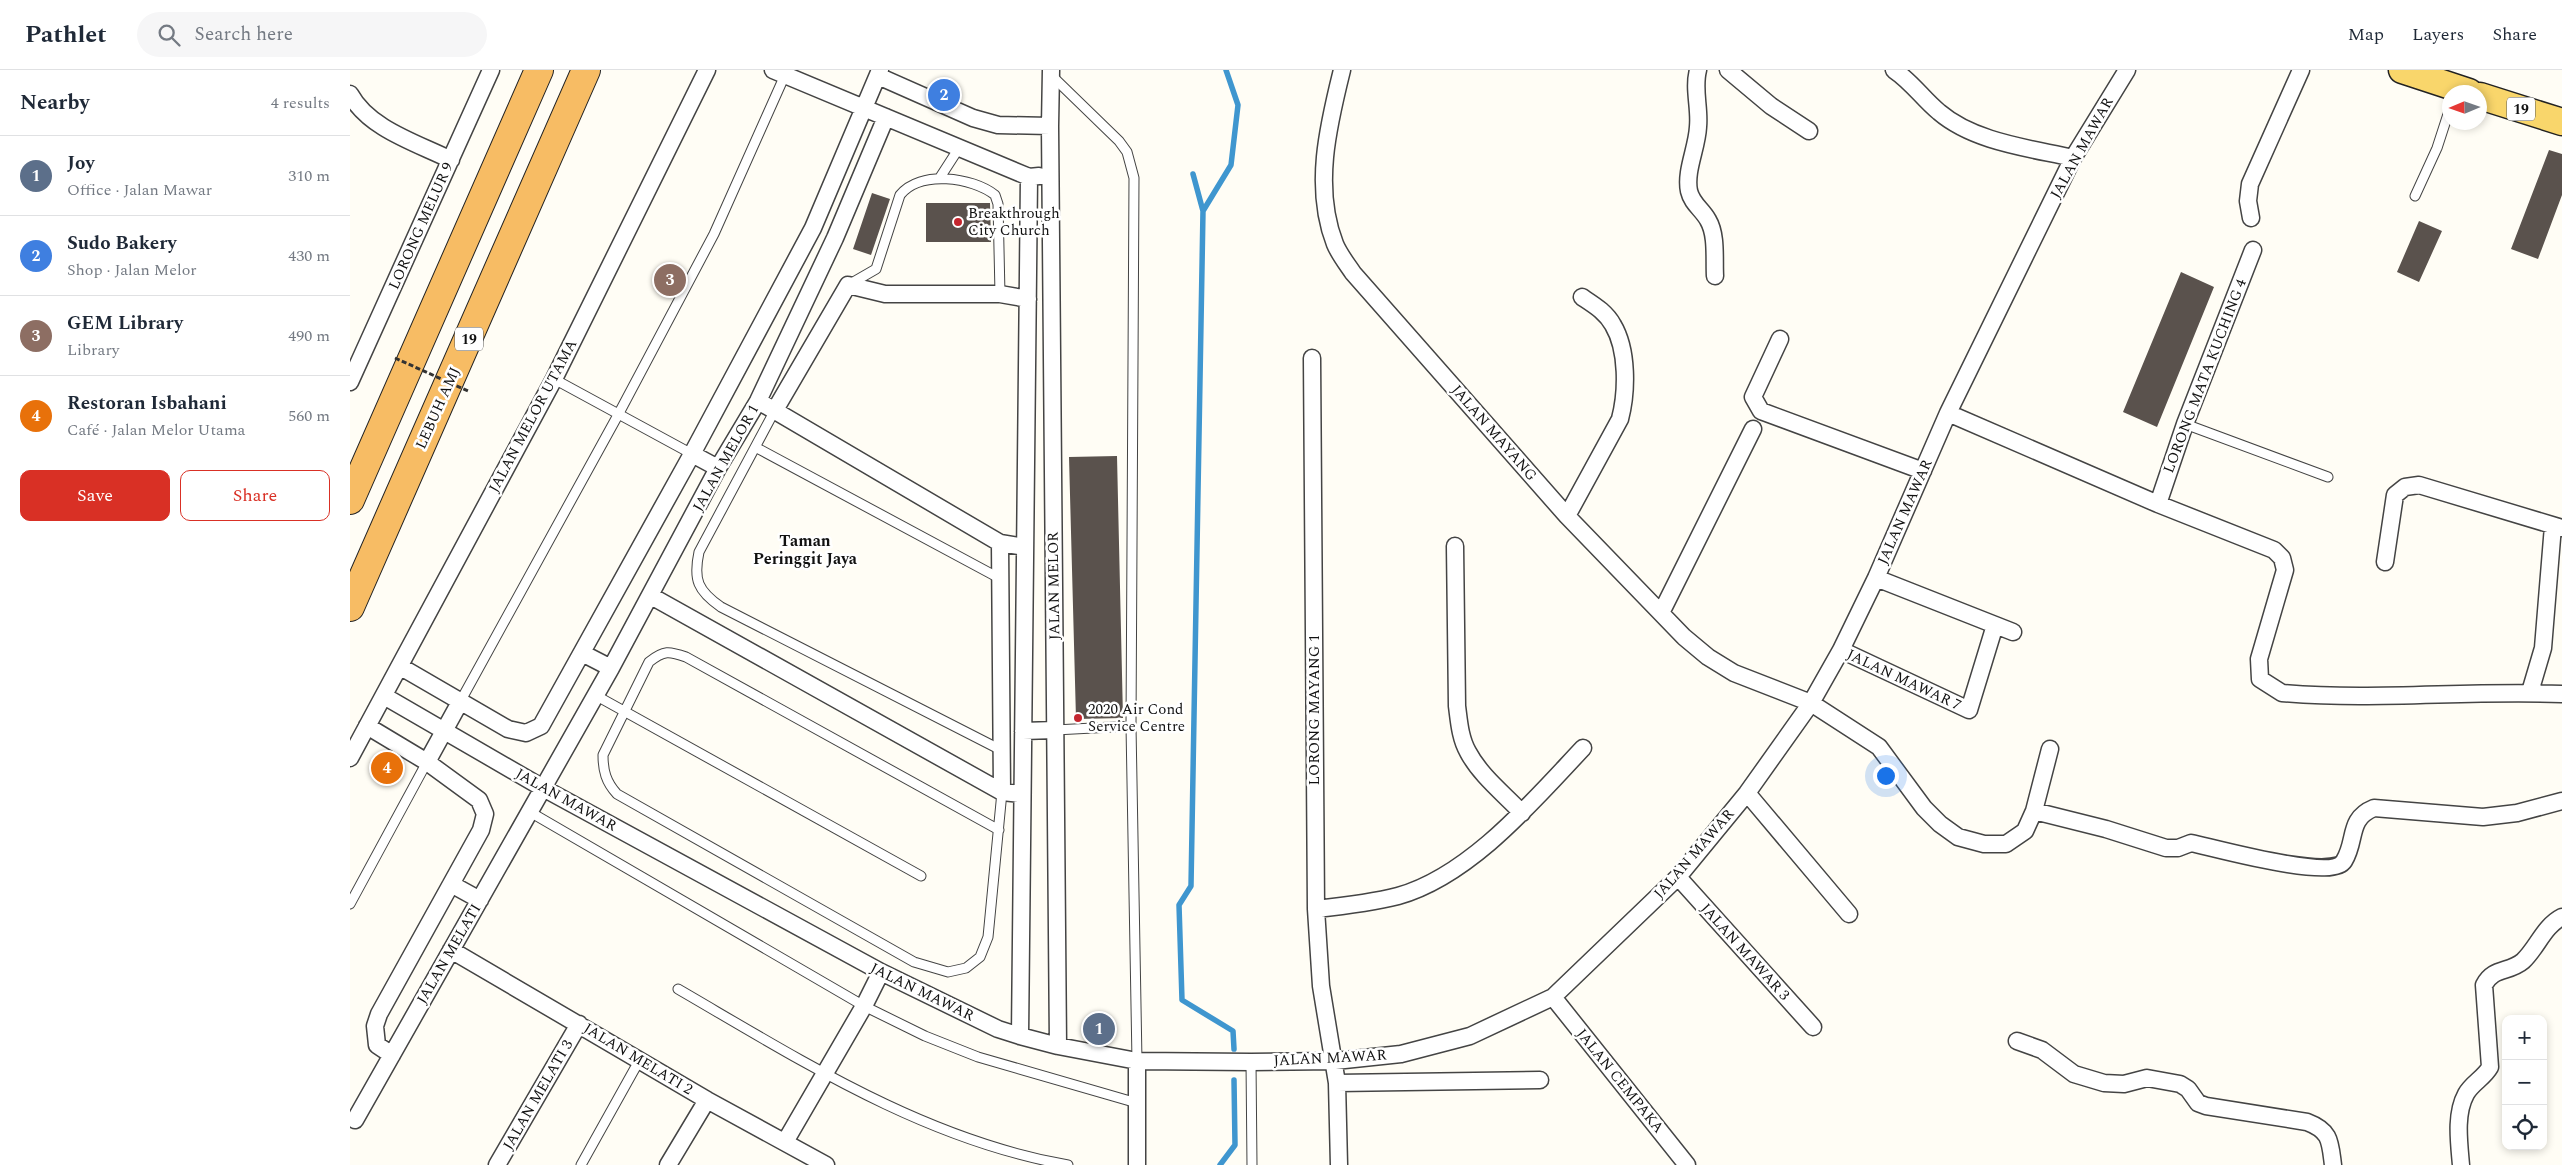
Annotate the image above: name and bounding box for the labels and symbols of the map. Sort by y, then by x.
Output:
pin: 2 [928,76,960,114]
north arrow [2442,85,2487,130]
street label: JALAN MAWAR [2045,93,2119,203]
road number: 19 [2507,98,2535,120]
street label: LORONG MELUR 9 [383,159,459,293]
place label: Breakthrough City Church [968,202,1060,242]
marker: Breakthrough City Church [952,216,964,228]
pin: 3 [654,261,686,299]
street label: LORONG MATA KUCHING 4 [2157,275,2253,477]
road number: 19 [455,328,483,350]
street label: JALAN MELOR UTAMA [483,335,583,497]
street label: LEBUH AMJ [410,363,466,453]
street label: JALAN MAYANG [1445,380,1543,486]
street label: JALAN MELOR 1 [687,400,765,516]
street label: JALAN MAWAR [1872,456,1939,568]
district label: Taman Peringgit Jaya [753,529,858,571]
street label: JALAN MELOR [1042,532,1066,640]
street label: LORONG MAYANG 1 [1303,635,1326,785]
street label: JALAN MAWAR 7 [1843,643,1965,717]
place label: 2020 Air Cond Service Centre [1088,698,1185,738]
marker: 2020 Air Cond Service Centre [1072,712,1084,724]
pin: 4 [371,749,403,787]
street label: JALAN MAWAR [511,763,621,837]
your location [1873,763,1899,789]
street label: JALAN MAWAR [1648,804,1740,904]
street label: JALAN MAWAR 3 [1695,898,1795,1006]
street label: JALAN MELATI [411,899,487,1009]
street label: JALAN MAWAR [866,957,978,1027]
pin: 1 [1083,1010,1115,1048]
street label: JALAN MELATI 2 [579,1017,697,1101]
street label: JALAN CEMPAKA [1570,1024,1670,1138]
street label: JALAN MELATI 3 [497,1035,579,1154]
street label: JALAN MAWAR [1273,1044,1387,1072]

